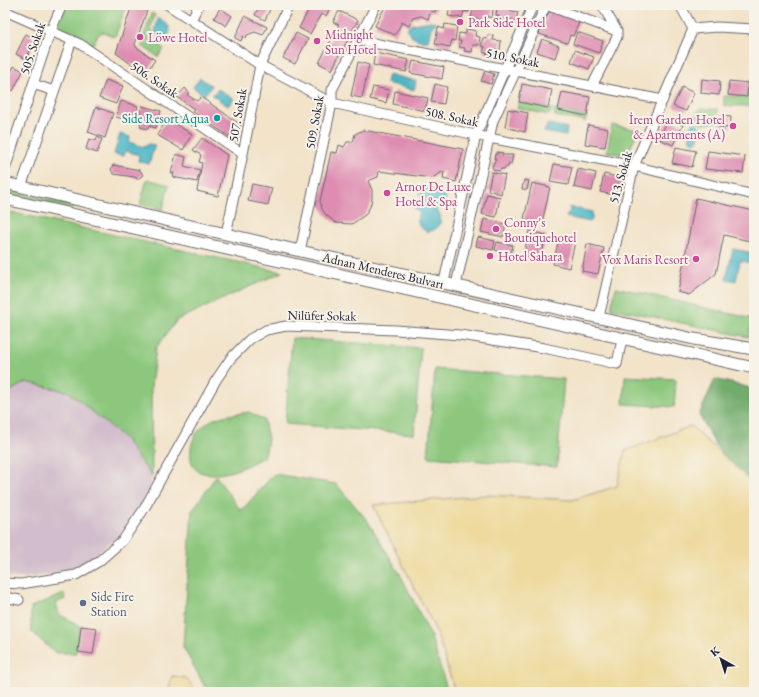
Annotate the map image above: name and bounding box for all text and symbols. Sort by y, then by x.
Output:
place label: Park Side Hotel [468,14,545,31]
marker: Park Side Hotel [455,17,465,27]
street label: 505. Sokak [16,19,50,76]
place label: Midnight Sun Hotel [325,26,377,58]
place label: Löwe Hotel [148,29,207,46]
marker: Löwe Hotel [135,32,145,42]
marker: Midnight Sun Hotel [312,36,322,46]
street label: 510. Sokak [485,44,542,71]
street label: 506. Sokak [128,57,183,102]
street label: 507. Sokak [224,86,251,143]
street label: 509. Sokak [301,93,328,150]
street label: 508. Sokak [424,103,481,131]
place label: Side Resort Aqua [122,110,210,127]
place label: İrem Garden Hotel & Apartments (A) [629,111,725,143]
marker: Side Resort Aqua [212,113,222,123]
marker: İrem Garden Hotel & Apartments (A) [728,121,738,131]
street label: 513. Sokak [605,148,636,205]
place label: Arnor De Luxe Hotel & Spa [394,178,471,210]
marker: Arnor De Luxe Hotel & Spa [382,188,392,198]
place label: Conny's Boutiquehotel [504,214,576,246]
marker: Conny's Boutiquehotel [491,224,501,234]
street label: Adnan Menderes Bulvarı [320,248,445,293]
place label: Hotel Sahara [498,248,563,265]
marker: Hotel Sahara [485,251,495,261]
place label: Vox Maris Resort [602,251,688,268]
marker: Vox Maris Resort [691,254,701,264]
street label: Nilüfer Sokak [287,306,357,325]
place label: Side Fire Station [91,588,134,620]
marker: Side Fire Station [78,598,88,608]
north arrow [701,639,741,679]
text: K [707,643,723,659]

